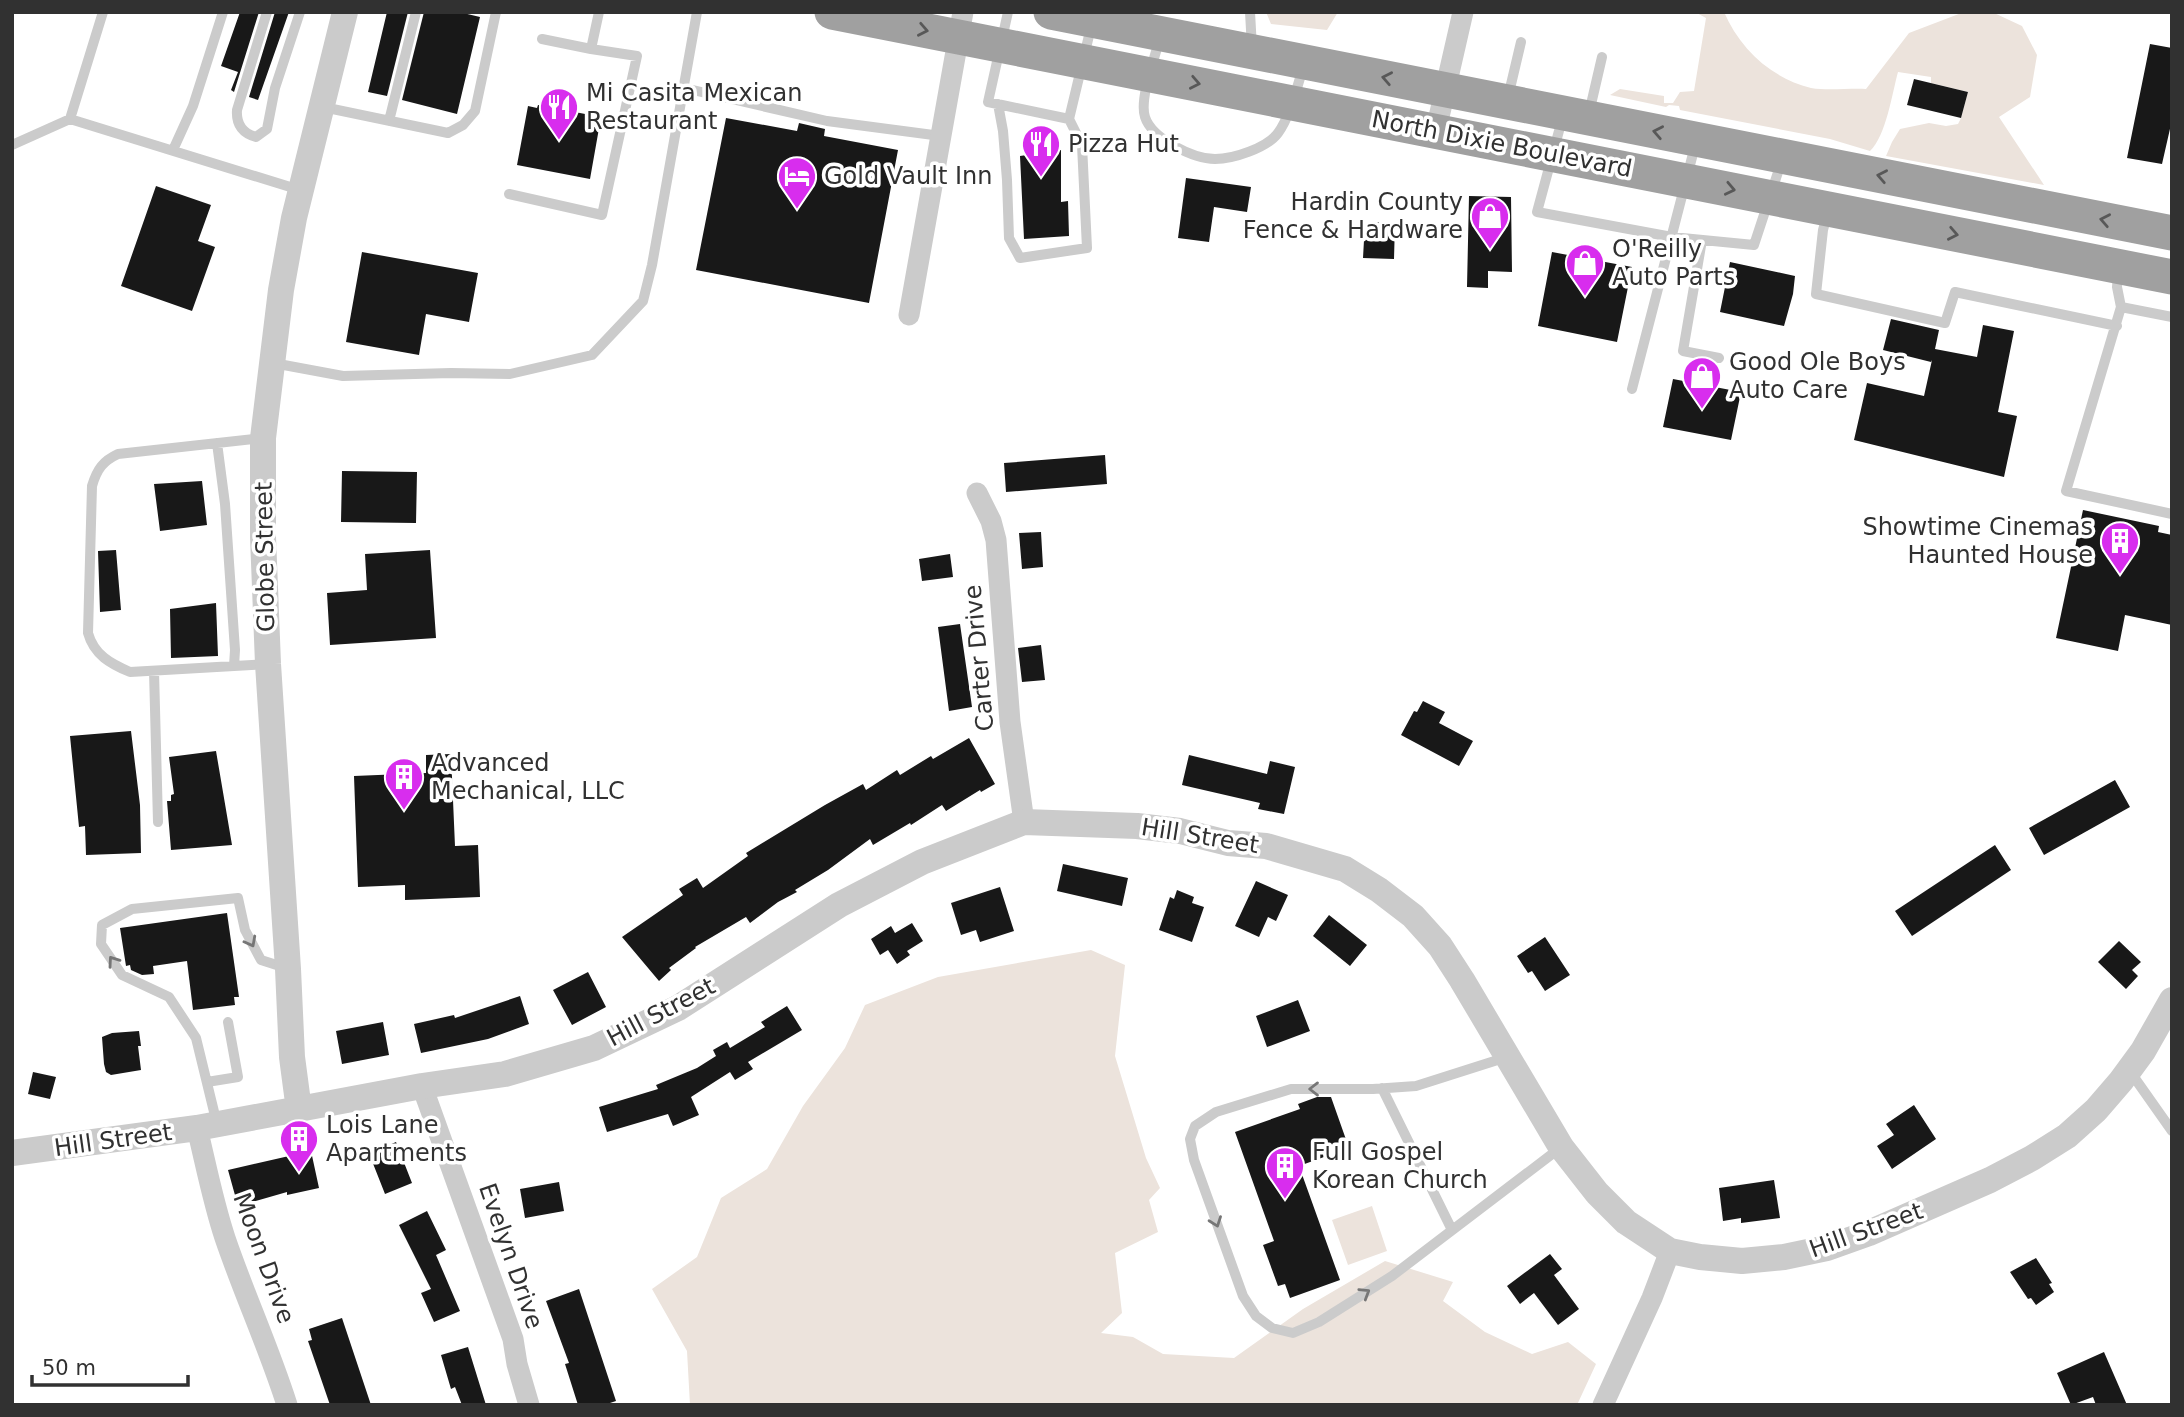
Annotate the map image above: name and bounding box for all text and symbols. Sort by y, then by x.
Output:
one-way arrow [917,22,929,37]
one-way arrow [1381,72,1393,87]
one-way arrow [1189,75,1201,90]
place label: Mi Casita Mexican Restaurant [586,79,802,135]
restaurant icon: Mi Casita Mexican Restaurant [538,86,580,141]
street label: North Dixie Boulevard [1369,105,1635,183]
restaurant icon: Pizza Hut [1020,123,1062,178]
one-way arrow [1652,125,1664,140]
place label: Pizza Hut [1068,130,1179,158]
hotel icon: Gold Vault Inn [776,155,818,210]
place label: Gold Vault Inn [824,162,993,190]
one-way arrow [1876,170,1888,185]
one-way arrow [1724,181,1736,196]
place label: Hardin County Fence & Hardware [1243,188,1463,244]
shop icon: Hardin County Fence & Hardware [1469,195,1511,250]
one-way arrow [2099,213,2111,228]
one-way arrow [1947,225,1959,240]
place label: O'Reilly Auto Parts [1612,235,1735,291]
shop icon: O'Reilly Auto Parts [1564,242,1606,297]
place label: Good Ole Boys Auto Care [1729,348,1906,404]
shop icon: Good Ole Boys Auto Care [1681,355,1723,410]
street label: Globe Street [250,482,280,632]
place label: Showtime Cinemas Haunted House [1862,513,2093,569]
building icon: Showtime Cinemas Haunted House [2099,520,2141,575]
street label: Carter Drive [959,584,999,732]
place label: Advanced Mechanical, LLC [431,749,625,805]
building icon: Advanced Mechanical, LLC [383,756,425,811]
street label: Hill Street [1139,813,1261,859]
one-way arrow [243,935,257,947]
one-way arrow [108,956,121,969]
street label: Hill Street [602,972,720,1052]
one-way arrow [1308,1081,1318,1097]
place label: Lois Lane Apartments [326,1111,467,1167]
street label: Hill Street [52,1118,174,1162]
building icon: Lois Lane Apartments [278,1118,320,1173]
place label: Full Gospel Korean Church [1312,1138,1488,1194]
building icon: Full Gospel Korean Church [1264,1145,1306,1200]
street label: Evelyn Drive [473,1180,549,1332]
street label: Moon Drive [227,1189,301,1327]
street label: Hill Street [1805,1197,1927,1263]
one-way arrow [1208,1216,1222,1228]
one-way arrow [1358,1289,1371,1302]
scale bar [32,1344,187,1388]
text: 50 m [42,1356,96,1380]

